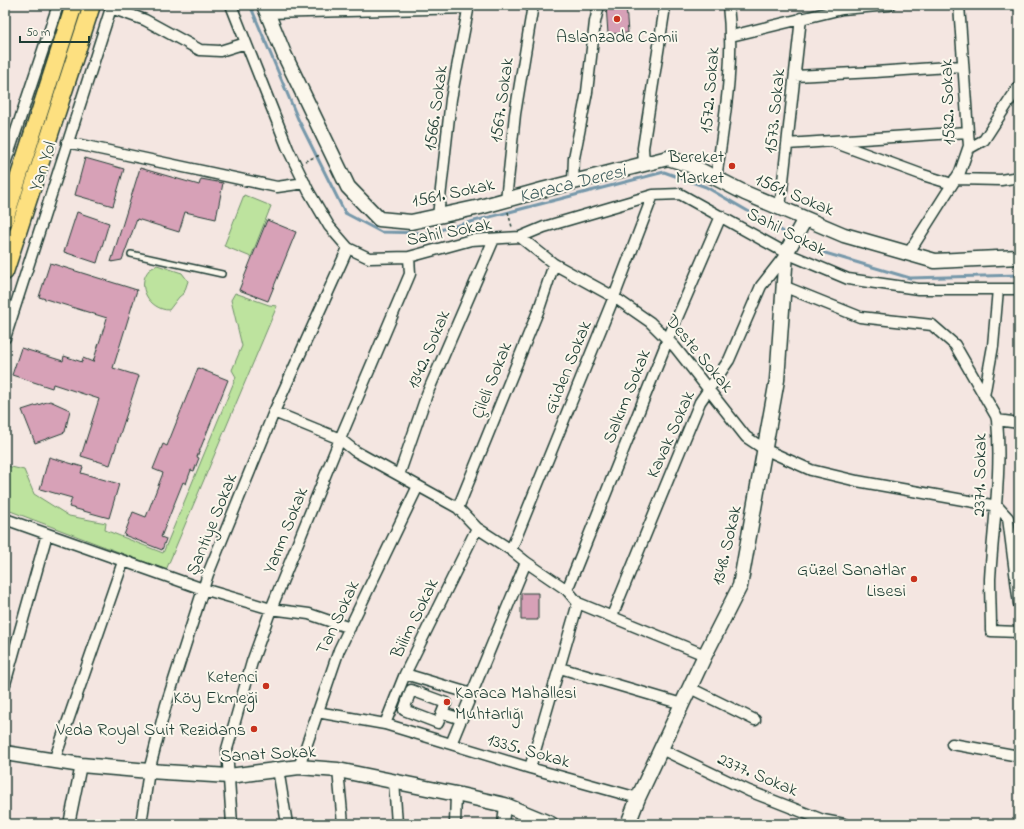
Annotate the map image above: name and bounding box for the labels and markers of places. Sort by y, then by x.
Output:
marker: Aslanzade Camii [612,14,622,24]
place label: Aslanzade Camii [556,25,678,51]
place label: Bereket Market [667,145,724,192]
marker: Bereket Market [727,161,737,171]
place label: Güzel Sanatlar Lisesi [797,558,906,605]
marker: Güzel Sanatlar Lisesi [909,574,919,584]
place label: Ketenci Köy Ekmeği [173,665,258,713]
marker: Ketenci Köy Ekmeği [261,681,271,691]
place label: Karaca Mahallesi Muhtarlığı [455,681,576,729]
marker: Karaca Mahallesi Muhtarlığı [442,697,452,707]
place label: Veda Royal Suit Rezidans [55,718,246,744]
marker: Veda Royal Suit Rezidans [249,724,259,734]

